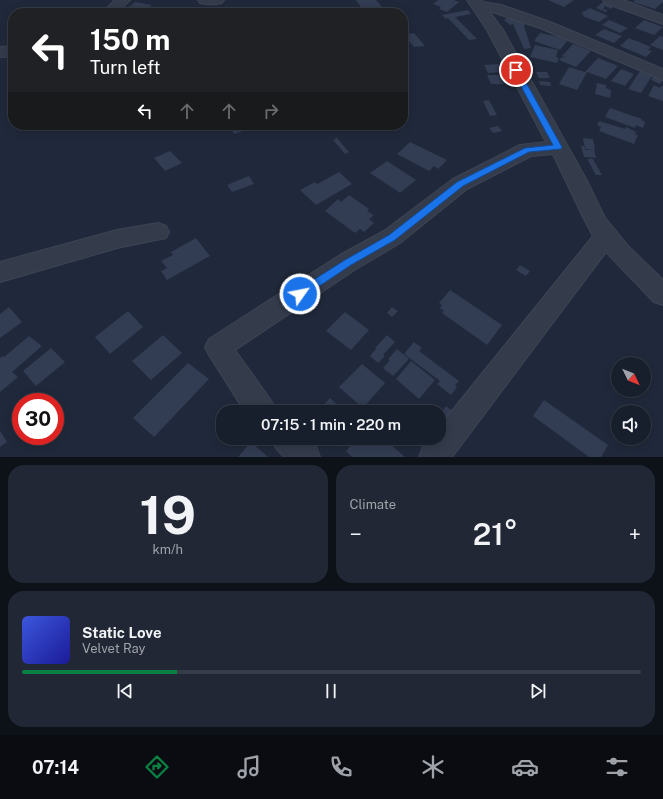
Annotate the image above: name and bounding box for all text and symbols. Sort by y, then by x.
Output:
text: 150 m [90,23,170,56]
icon: left [24,24,76,76]
pin [499,53,533,87]
text: Turn left [90,57,160,78]
icon: arrive [505,59,527,81]
icon: left [134,100,156,122]
icon: ahead [176,100,198,122]
icon: ahead [218,100,240,122]
icon: right [260,100,282,122]
position arrow [279,273,321,315]
north arrow [611,357,651,397]
map controls [611,357,651,445]
speed limit sign: 30 [12,393,64,445]
button: sound [611,405,651,445]
text: 07:15 · 1 min · 220 m [261,416,401,433]
text: 19 [139,485,196,546]
text: Climate [350,497,396,512]
text: 21° [473,516,518,552]
text: − [350,521,362,547]
text: + [629,521,641,547]
text: km/h [152,542,183,557]
text: Static Love [82,624,162,641]
text: Velvet Ray [82,641,146,656]
icon: previous [114,680,136,702]
icon: pause [320,680,342,702]
icon: next [527,680,549,702]
icon: directions [143,753,171,781]
icon: music [235,753,263,781]
icon: phone [327,753,355,781]
icon: climate [419,753,447,781]
icon: car [511,753,539,781]
icon: filters [603,753,631,781]
text: 07:14 [32,757,79,778]

